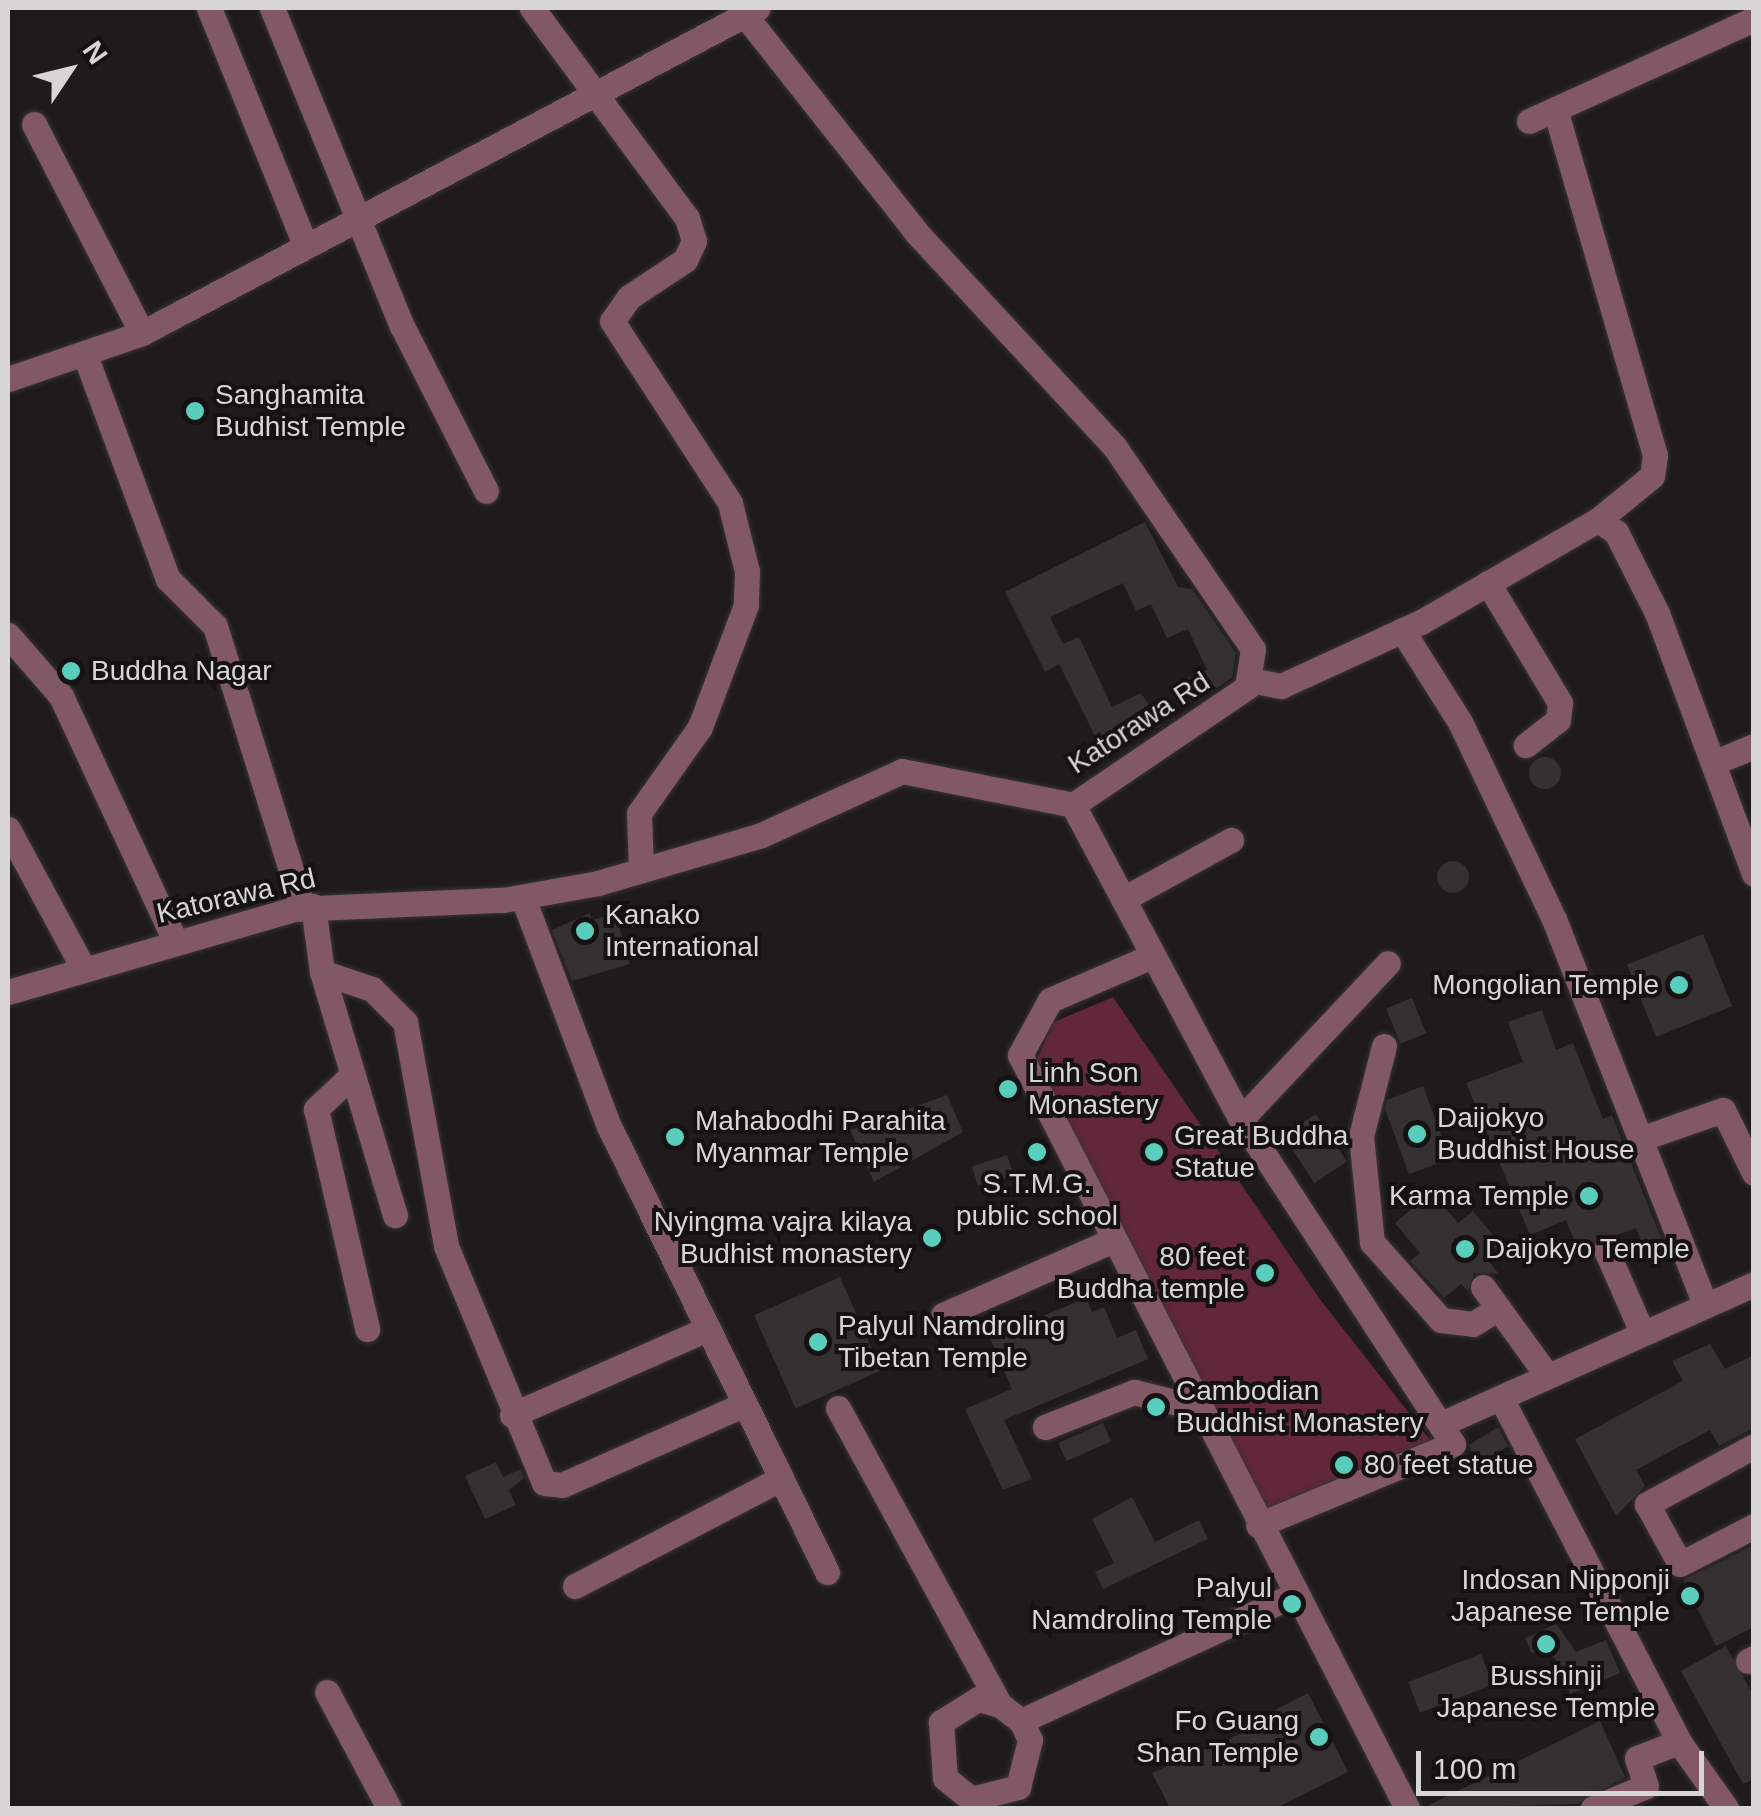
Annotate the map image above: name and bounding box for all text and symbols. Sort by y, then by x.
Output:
north arrow [20,20,120,120]
text: N [76,35,113,70]
place label: Sanghamita Budhist Temple [215,378,406,444]
marker: Sanghamita Budhist Temple [184,400,206,422]
place label: Buddha Nagar [91,654,272,688]
marker: Buddha Nagar [60,660,82,682]
street label: Katorawa Rd [1062,665,1216,781]
street label: Katorawa Rd [153,861,319,931]
place label: Kanako International [605,898,759,964]
marker: Kanako International [574,920,596,942]
place label: Mongolian Temple [1432,968,1659,1002]
marker: Mongolian Temple [1668,974,1690,996]
place label: Linh Son Monastery [1028,1056,1159,1122]
marker: Linh Son Monastery [997,1078,1019,1100]
place label: Daijokyo Buddhist House [1437,1101,1635,1167]
place label: Mahabodhi Parahita Myanmar Temple [695,1104,946,1170]
place label: Great Buddha Statue [1174,1119,1348,1185]
marker: Daijokyo Buddhist House [1406,1123,1428,1145]
marker: Mahabodhi Parahita Myanmar Temple [664,1126,686,1148]
marker: S.T.M.G. public school [1026,1141,1048,1163]
marker: Great Buddha Statue [1143,1141,1165,1163]
place label: S.T.M.G. public school [956,1167,1118,1233]
place label: Karma Temple [1388,1179,1569,1213]
marker: Karma Temple [1578,1185,1600,1207]
place label: Nyingma vajra kilaya Budhist monastery [654,1205,912,1271]
marker: Nyingma vajra kilaya Budhist monastery [921,1227,943,1249]
place label: Daijokyo Temple [1485,1232,1690,1266]
marker: Daijokyo Temple [1454,1238,1476,1260]
place label: 80 feet Buddha temple [1057,1240,1245,1306]
marker: 80 feet Buddha temple [1254,1262,1276,1284]
place label: Palyul Namdroling Tibetan Temple [838,1309,1065,1375]
marker: Palyul Namdroling Tibetan Temple [807,1331,829,1353]
place label: Cambodian Buddhist Monastery [1176,1374,1423,1440]
marker: Cambodian Buddhist Monastery [1145,1396,1167,1418]
place label: 80 feet statue [1364,1448,1534,1482]
marker: 80 feet statue [1333,1454,1355,1476]
place label: Indosan Nipponji Japanese Temple [1451,1563,1670,1629]
place label: Palyul Namdroling Temple [1031,1571,1272,1637]
marker: Indosan Nipponji Japanese Temple [1679,1585,1701,1607]
marker: Palyul Namdroling Temple [1281,1593,1303,1615]
marker: Busshinji Japanese Temple [1535,1633,1557,1655]
place label: Busshinji Japanese Temple [1436,1659,1656,1725]
place label: Fo Guang Shan Temple [1136,1704,1299,1770]
marker: Fo Guang Shan Temple [1308,1726,1330,1748]
scale bar [1421,1731,1708,1793]
text: 100 m [1433,1752,1516,1785]

